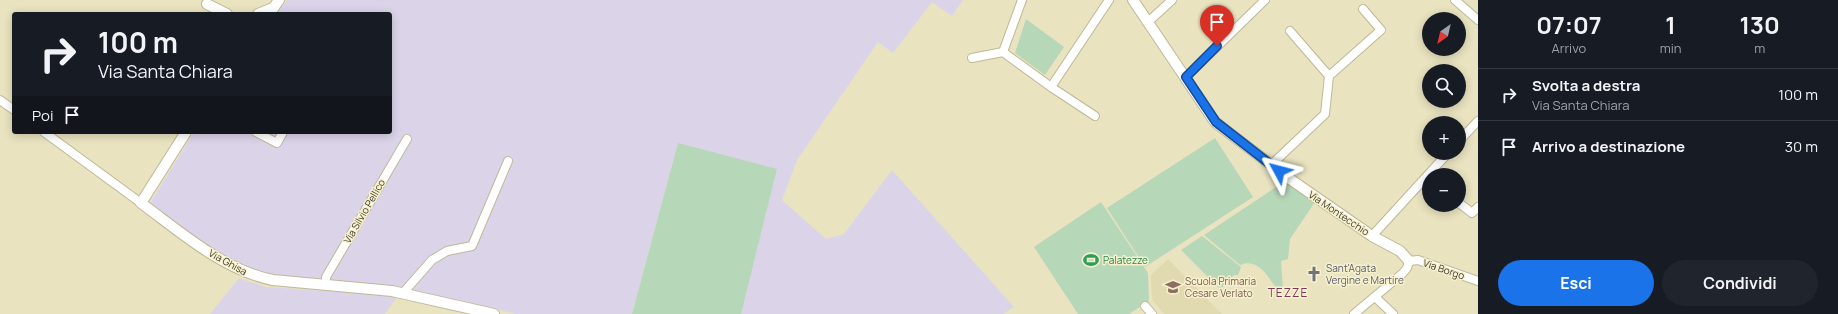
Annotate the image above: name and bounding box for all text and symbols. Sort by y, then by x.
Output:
pin [1200,5,1234,46]
text: 07:07 [1536,8,1602,41]
text: 1 [1665,8,1676,41]
text: 130 [1740,8,1780,41]
icon: arrive [1206,11,1228,33]
north arrow [1422,12,1466,56]
map controls [1422,12,1466,212]
text: 100 m [98,23,178,61]
icon: right [32,28,84,80]
text: Arrivo [1551,39,1586,57]
text: min [1660,39,1681,57]
text: m [1754,39,1765,57]
text: Via Santa Chiara [98,59,233,83]
button: search [1422,64,1466,108]
text: Svolta a destra [1532,75,1640,96]
icon: right [1498,84,1520,106]
text: 100 m [1778,84,1818,105]
text: Via Santa Chiara [1532,96,1629,114]
icon: arrive [61,104,83,126]
text: Poi [32,105,53,126]
button: + [1422,116,1466,160]
icon: arrive [1498,136,1520,158]
text: Arrivo a destinazione [1532,136,1685,157]
text: 30 m [1785,136,1818,157]
position arrow [1258,150,1300,192]
button: − [1422,168,1466,212]
street label: Via Silvio Pellico [340,176,388,246]
street label: Via Montecchio [1306,187,1372,239]
street label: Via Ghisa [206,246,250,278]
sports icon: Palatezze [1082,251,1100,269]
place label: Palatezze [1103,253,1148,267]
street label: Via Borgo [1421,255,1467,283]
button: Esci [1498,260,1654,306]
button: Condividi [1662,260,1818,306]
place label: Sant'Agata Vergine e Martire [1326,261,1404,287]
church icon: Sant'Agata Vergine e Martire [1305,265,1323,283]
place label: Scuola Primaria Cesare Verlato [1185,274,1256,300]
school or university icon: Scuola Primaria Cesare Verlato [1164,278,1182,296]
district label: TEZZE [1268,284,1308,301]

